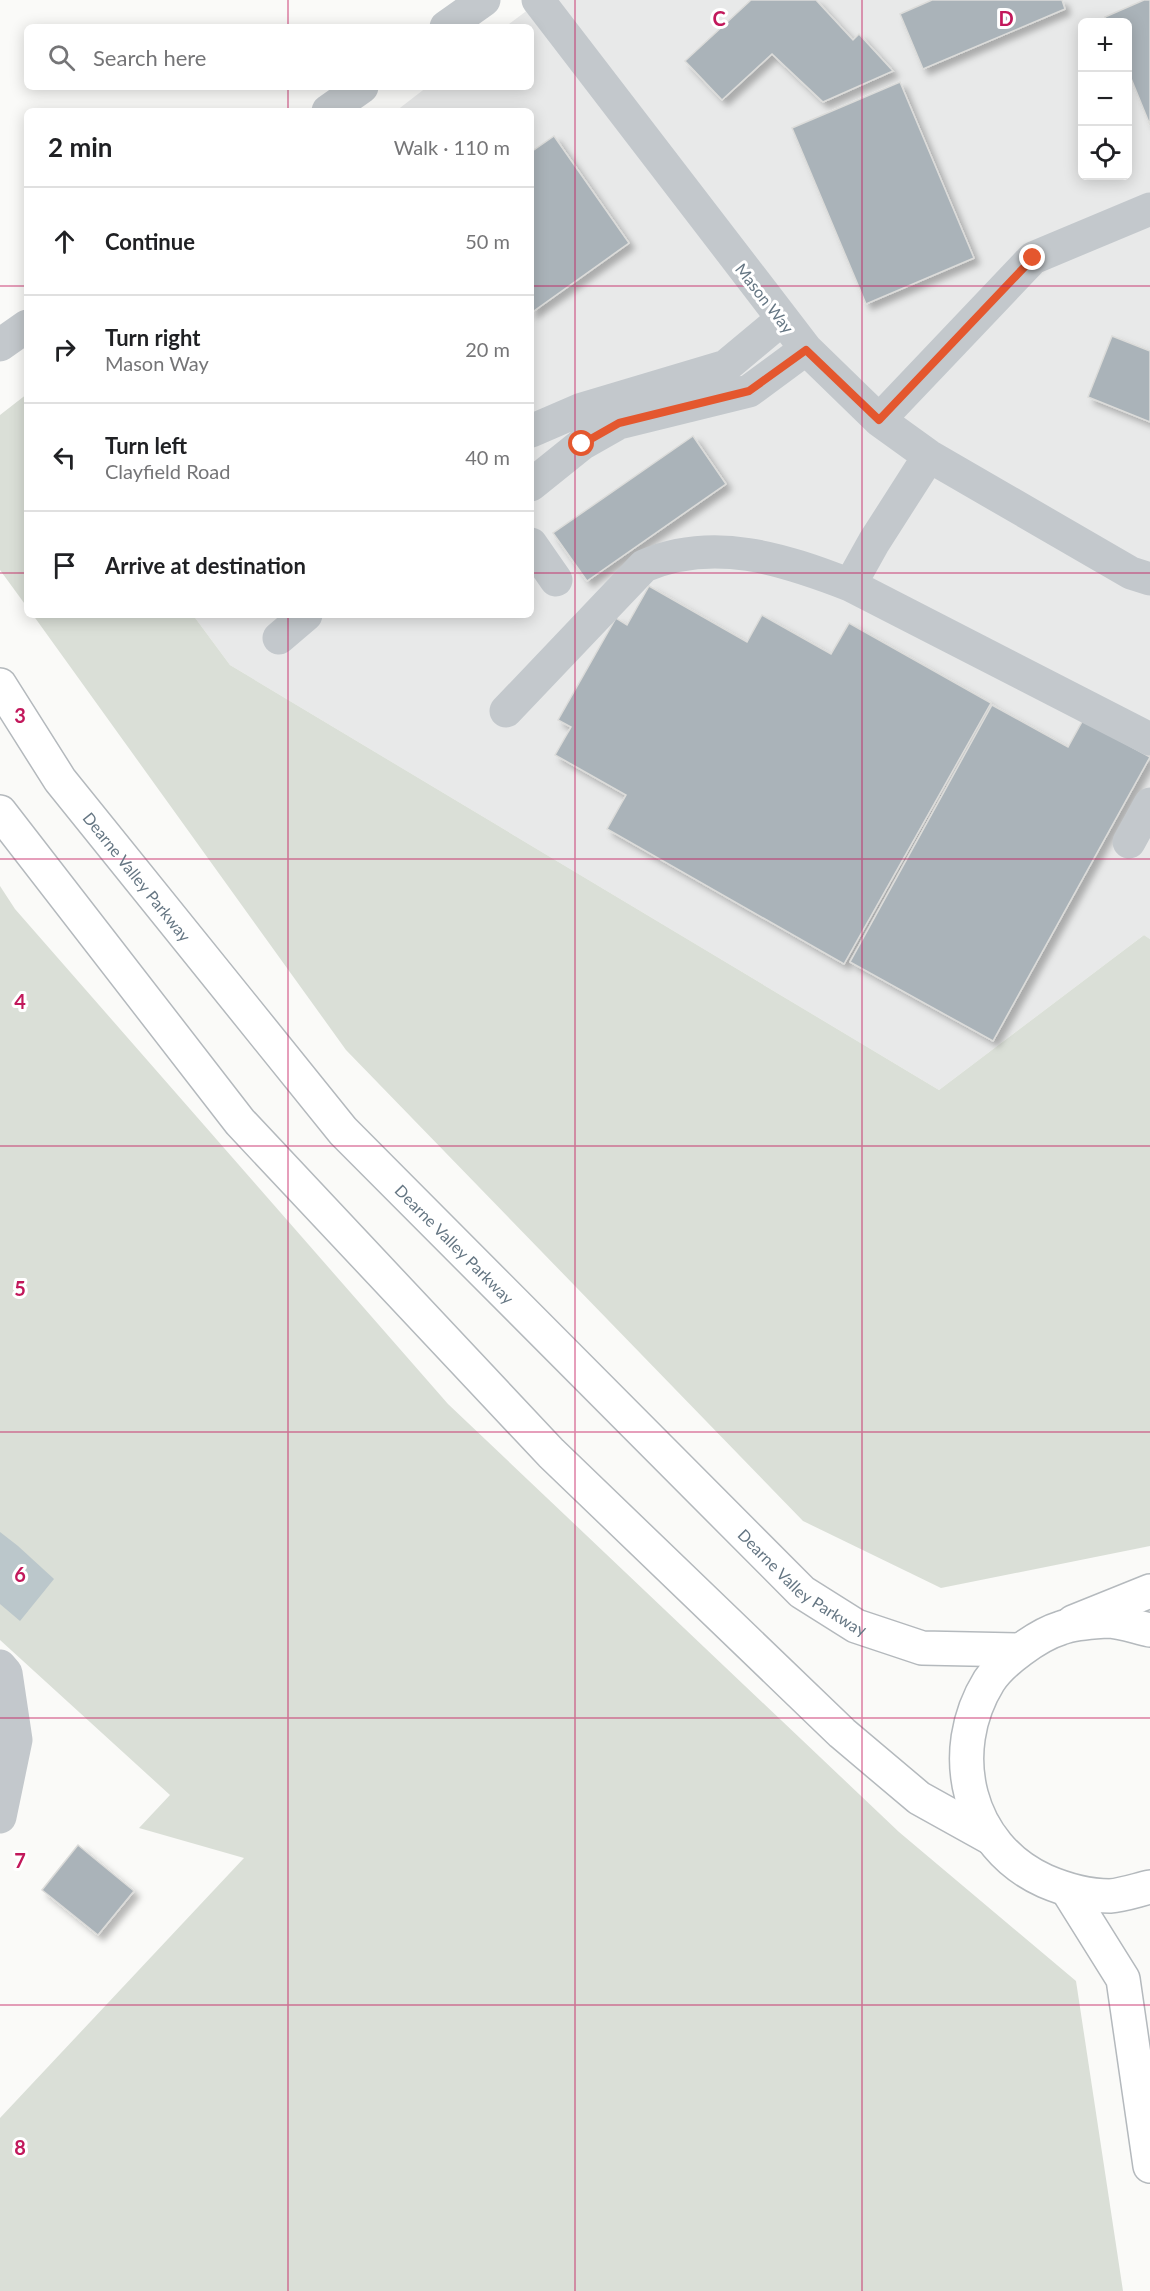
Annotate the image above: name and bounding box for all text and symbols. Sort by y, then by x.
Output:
text: C [712,6,726,30]
text: D [998,6,1014,30]
map controls [1078,18,1132,180]
button: + [1078,18,1132,72]
search box [24,24,534,90]
icon: search [45,41,78,74]
text: Search here [93,44,206,71]
button: − [1078,72,1132,126]
button: locate [1078,126,1132,180]
text: 2 min [48,131,112,163]
text: Walk · 110 m [394,135,510,159]
icon: ahead [48,225,81,258]
text: Continue [105,228,195,255]
text: 50 m [465,229,510,253]
route end [1019,244,1045,270]
street label: Mason Way [732,259,799,337]
text: Turn right [105,324,200,351]
icon: right [48,333,81,366]
text: 20 m [465,337,510,361]
text: Mason Way [105,351,209,375]
route start [568,430,594,456]
text: Turn left [105,432,187,459]
icon: left [48,441,81,474]
text: 40 m [465,445,510,469]
text: Clayfield Road [105,459,231,483]
icon: arrive [48,549,81,582]
text: Arrive at destination [105,552,306,579]
text: 3 [14,703,26,727]
street label: Dearne Valley Parkway [80,808,196,945]
text: 4 [14,989,26,1013]
street label: Dearne Valley Parkway [392,1180,519,1308]
text: 5 [14,1276,26,1300]
street label: Dearne Valley Parkway [735,1524,870,1639]
text: 6 [14,1562,26,1586]
text: 7 [14,1848,26,1872]
text: 8 [14,2135,26,2159]

